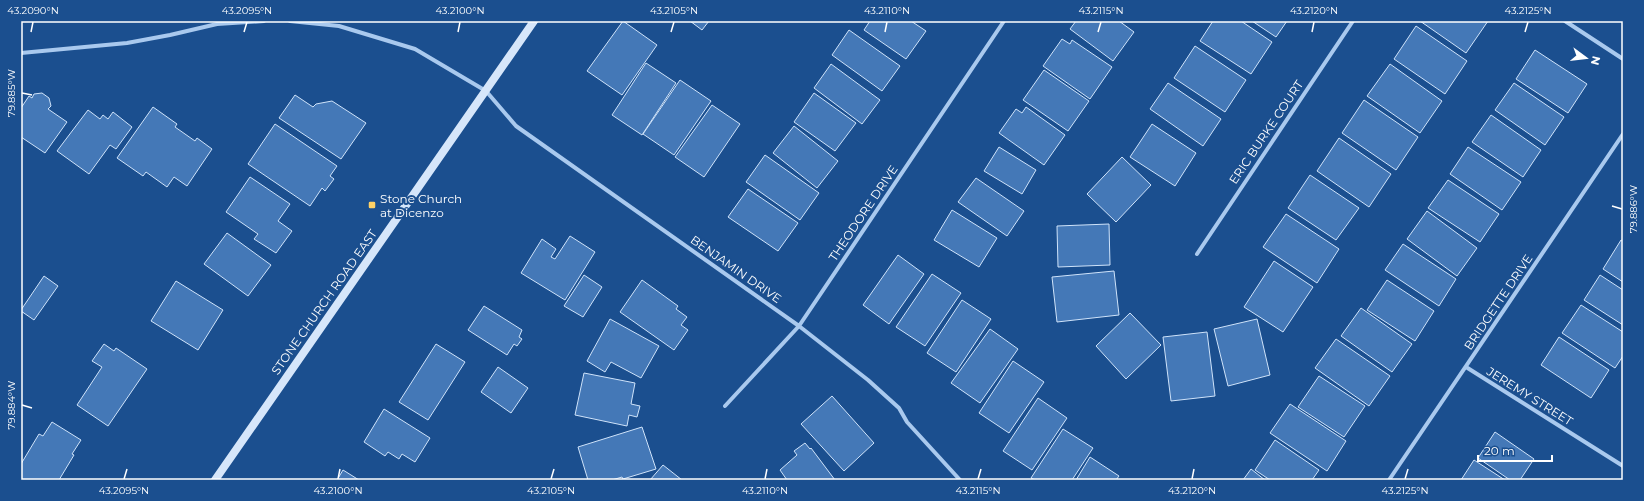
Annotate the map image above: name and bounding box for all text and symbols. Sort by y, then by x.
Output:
text: 43.2090°N [7,4,59,17]
text: 43.2095°N [222,4,272,17]
text: 43.2100°N [435,4,485,17]
text: 43.2105°N [650,4,698,17]
text: 43.2110°N [864,4,910,17]
text: 43.2115°N [1078,4,1124,17]
text: 43.2120°N [1290,4,1338,17]
text: 43.2125°N [1504,4,1552,17]
north arrow [1566,38,1606,78]
text: N [1588,54,1604,67]
text: 79.885°W [5,69,18,117]
street label: ERIC BURKE COURT [1226,77,1306,187]
street label: THEODORE DRIVE [825,162,901,264]
text: 79.886°W [1627,185,1640,233]
place label: Stone Church at Dicenzo [380,191,462,220]
marker: Stone Church at Dicenzo [367,200,377,210]
street label: STONE CHURCH ROAD EAST [268,226,380,378]
street label: BENJAMIN DRIVE [688,232,784,306]
street label: BRIDGETTE DRIVE [1460,251,1536,353]
street label: JEREMY STREET [1483,363,1576,429]
text: 79.884°W [5,381,18,429]
scale bar [1478,437,1552,463]
text: 20 m [1484,443,1515,458]
text: 43.2095°N [99,484,149,497]
text: 43.2100°N [313,484,363,497]
text: 43.2105°N [527,484,575,497]
text: 43.2110°N [742,484,788,497]
text: 43.2115°N [955,484,1001,497]
text: 43.2120°N [1168,484,1216,497]
text: 43.2125°N [1381,484,1429,497]

